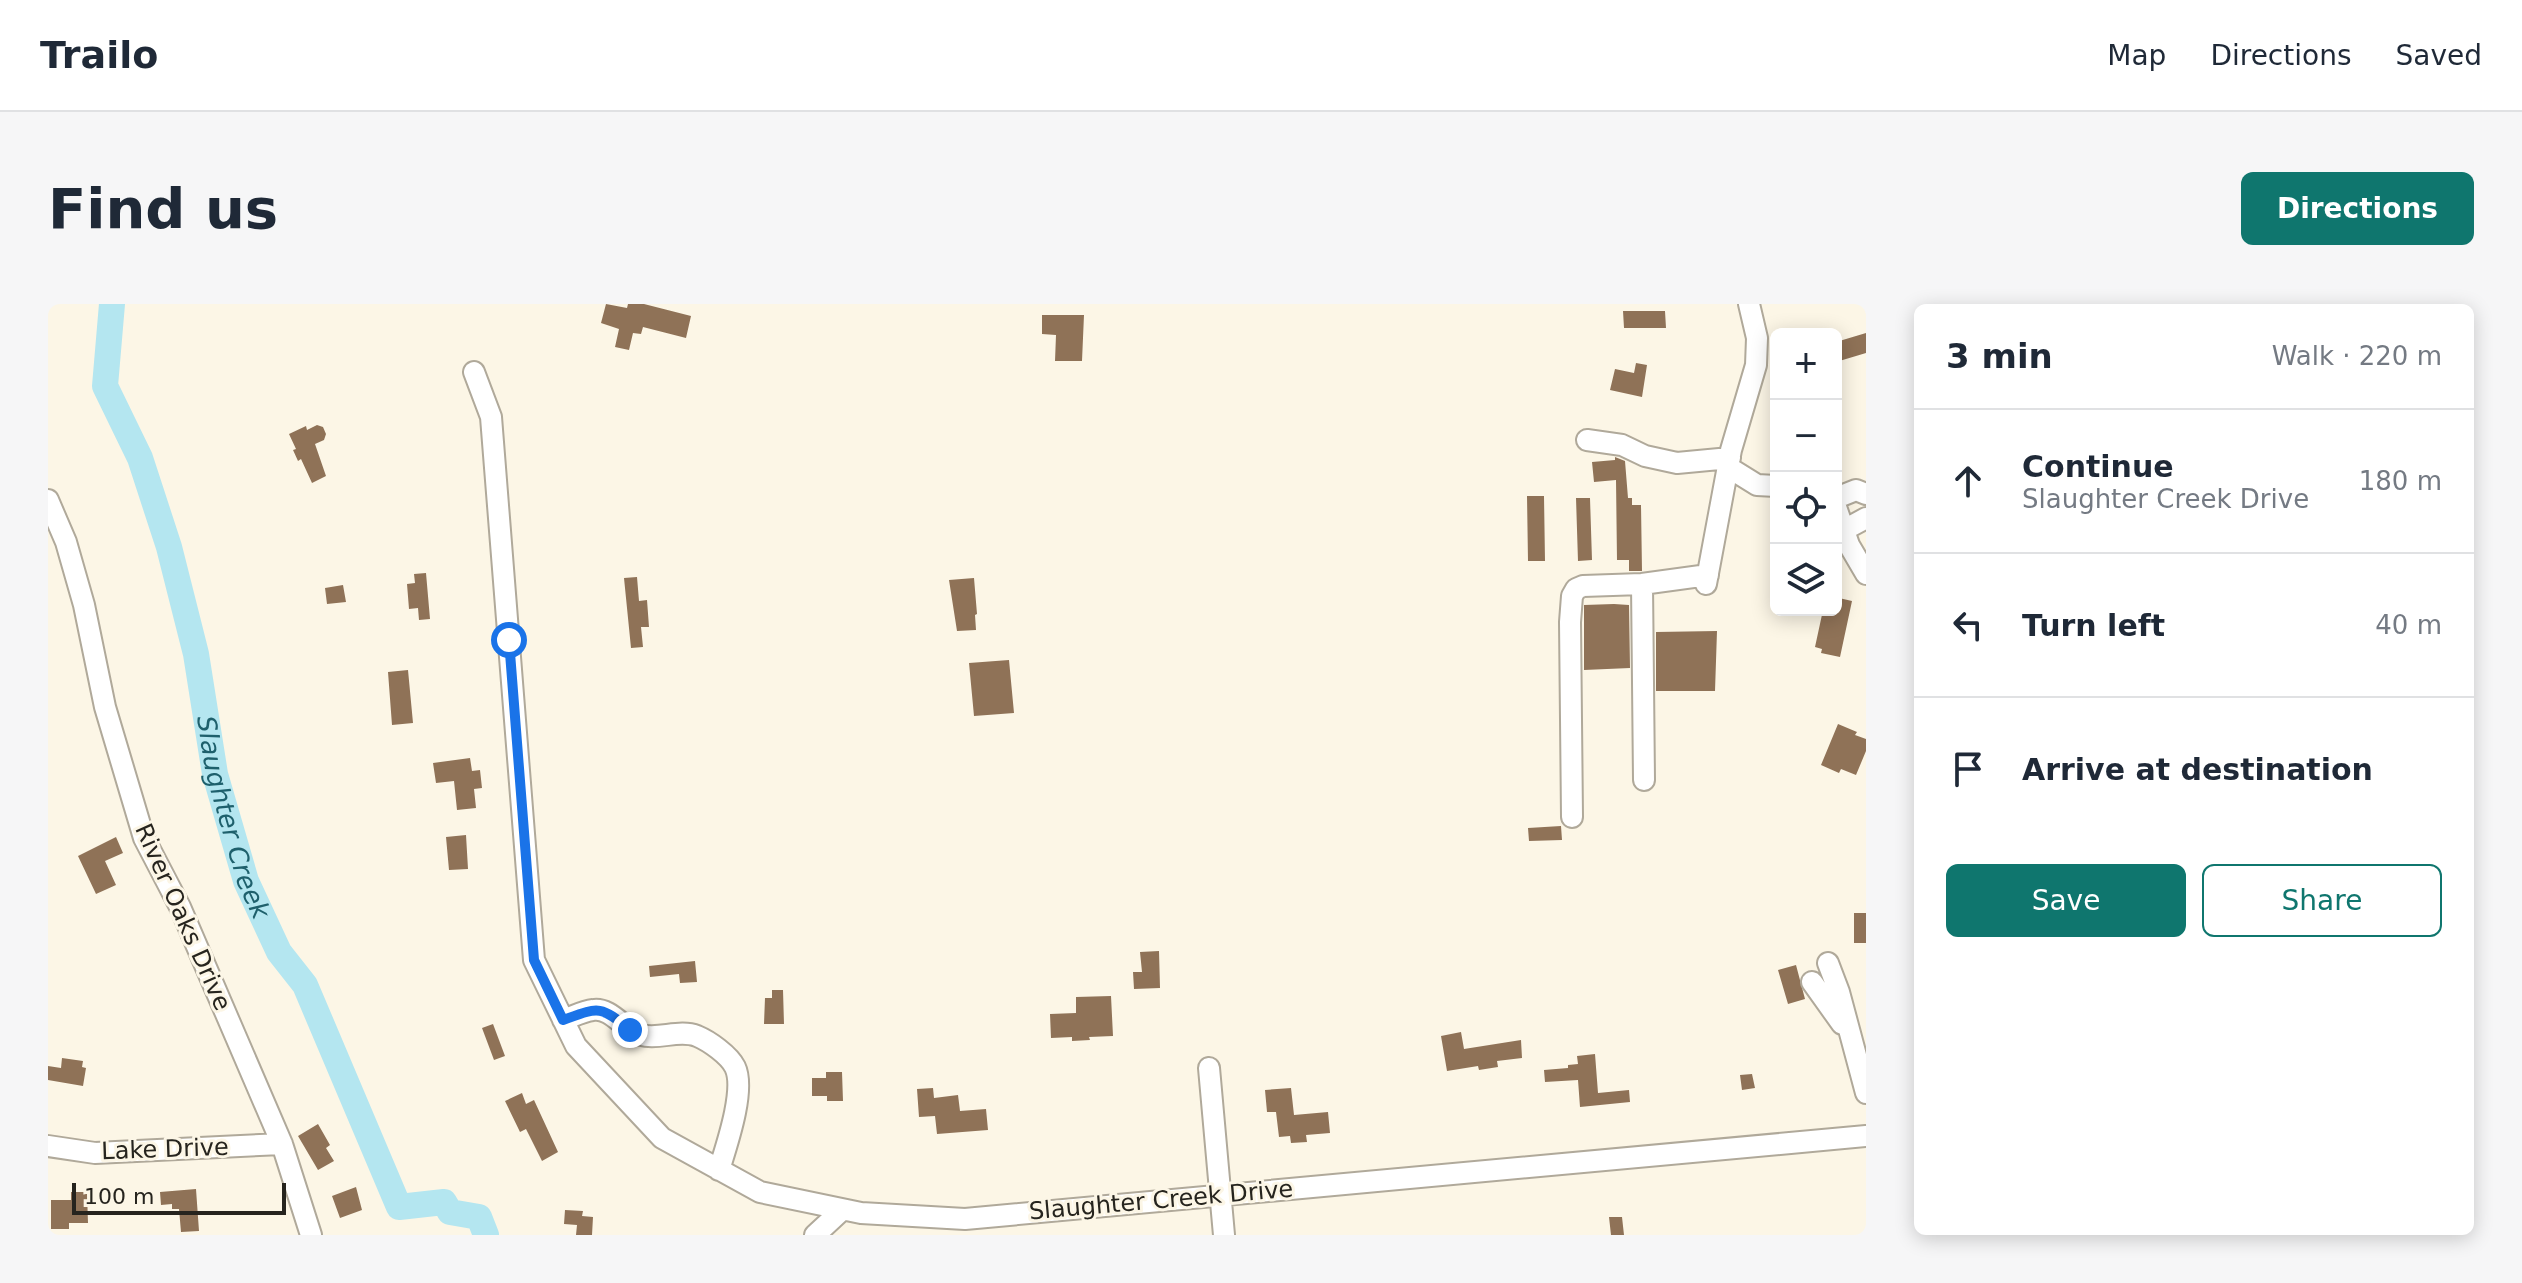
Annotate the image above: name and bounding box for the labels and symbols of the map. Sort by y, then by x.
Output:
route start [491,622,527,658]
water label: Slaughter Creek [191,713,277,924]
street label: River Oaks Drive [129,819,237,1015]
route end [612,1012,648,1048]
street label: Lake Drive [101,1133,229,1165]
street label: Slaughter Creek Drive [1028,1175,1294,1225]
scale bar [72,1179,286,1215]

